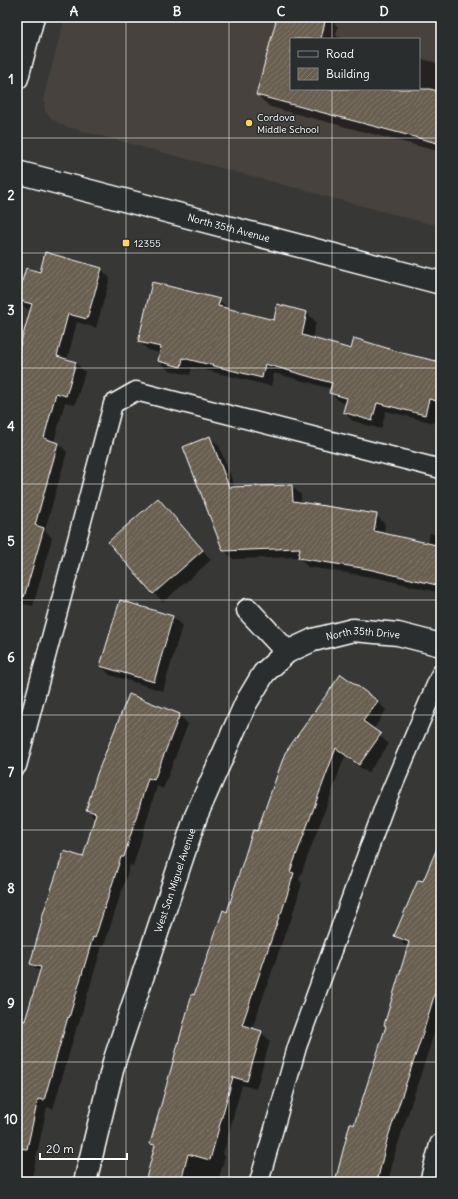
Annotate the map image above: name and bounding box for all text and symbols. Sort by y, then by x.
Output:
text: A [70,3,79,20]
text: B [173,3,182,20]
text: C [277,3,286,20]
text: D [379,3,389,20]
legend [290,38,420,90]
text: Road [326,46,354,61]
text: Building [326,66,370,81]
text: 1 [8,71,14,88]
place label: Cordova Middle School [257,111,319,136]
marker: Cordova Middle School [244,118,254,128]
text: 2 [7,187,15,204]
street label: North 35th Avenue [186,211,271,245]
place label: 12355 [134,237,161,250]
marker: 12355 [121,238,131,248]
text: 3 [7,302,15,319]
text: 4 [7,418,15,435]
text: 5 [7,533,15,550]
street label: North 35th Drive [325,624,400,644]
text: 6 [7,649,15,666]
text: 7 [8,764,15,781]
street label: West San Miguel Avenue [152,827,198,934]
text: 8 [7,880,15,897]
text: 9 [7,995,15,1012]
text: 10 [4,1111,18,1128]
scale bar [40,1135,127,1161]
text: 20 m [46,1141,74,1156]

